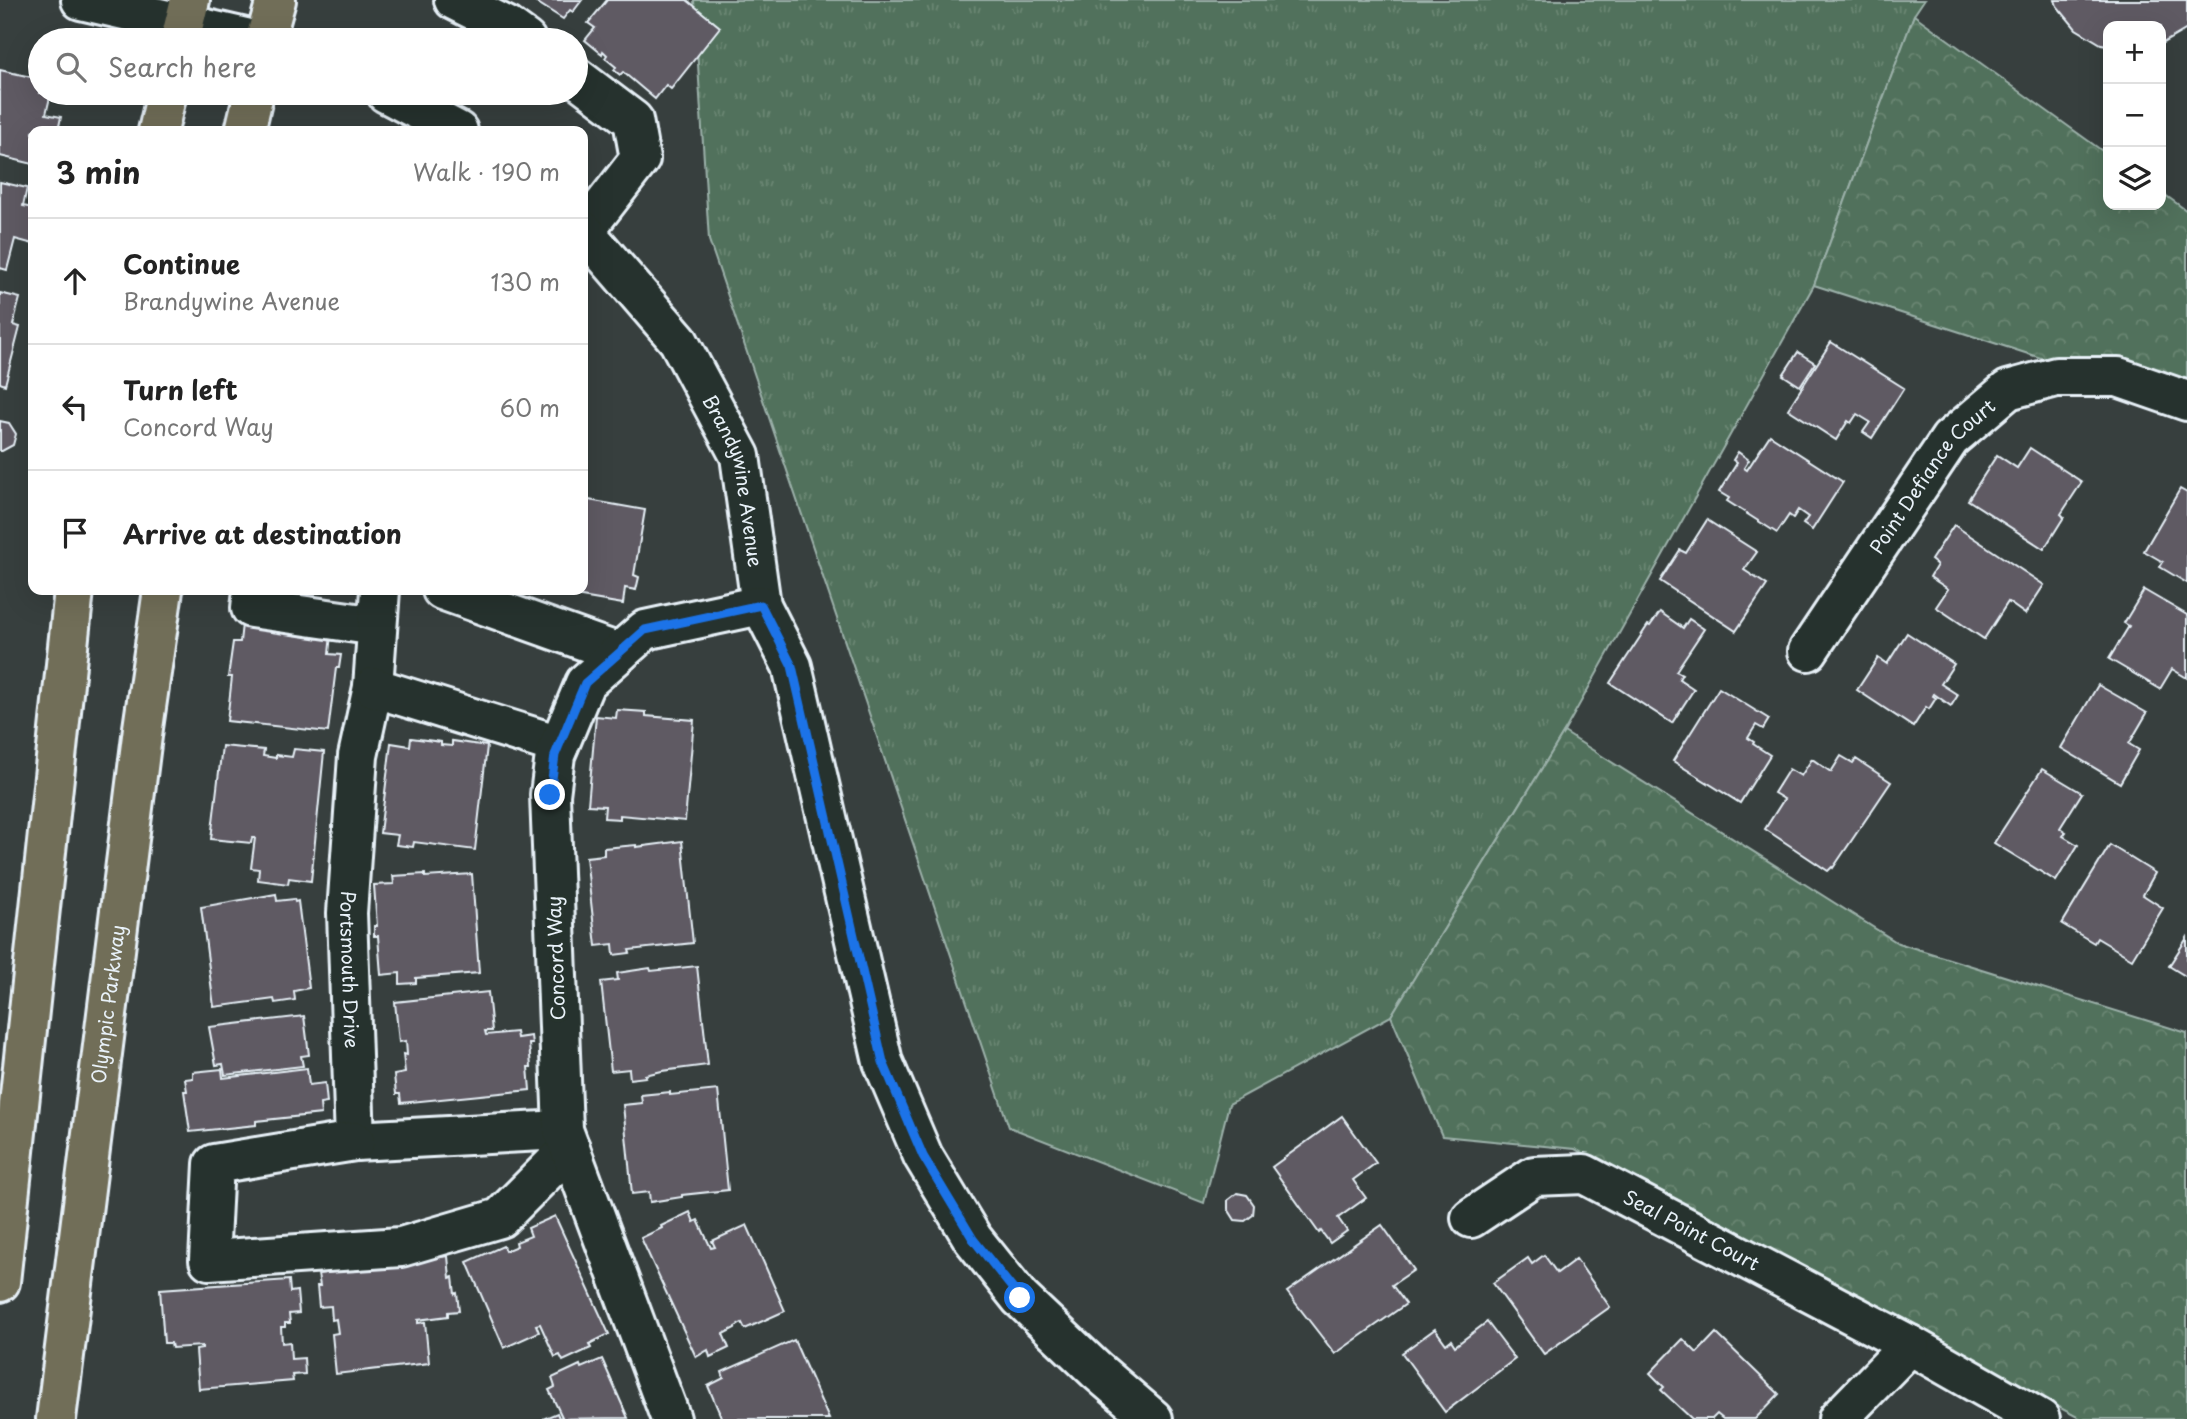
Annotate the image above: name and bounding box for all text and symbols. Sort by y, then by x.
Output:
map controls [2103,21,2166,210]
button: + [2103,21,2166,84]
search box [28,28,588,105]
text: Search here [108,47,257,86]
icon: search [52,48,90,86]
button: − [2103,84,2166,147]
button: layers [2103,147,2166,210]
text: 3 min [56,149,141,194]
text: Walk · 190 m [413,154,560,189]
text: Continue [123,244,240,283]
icon: ahead [56,262,94,300]
text: 130 m [490,264,560,299]
text: Brandywine Avenue [123,283,340,318]
text: Turn left [123,370,238,409]
icon: left [56,388,94,426]
street label: Brandywine Avenue [697,389,770,569]
text: 60 m [500,390,560,425]
street label: Point Defiance Court [1862,392,2001,559]
text: Concord Way [123,409,274,444]
icon: arrive [56,514,94,552]
text: Arrive at destination [123,514,402,553]
route end [534,779,565,810]
street label: Portsmouth Drive [334,890,367,1049]
street label: Concord Way [539,895,571,1021]
street label: Olympic Parkway [83,923,131,1085]
street label: Seal Point Court [1619,1182,1765,1277]
route start [1004,1282,1035,1313]

